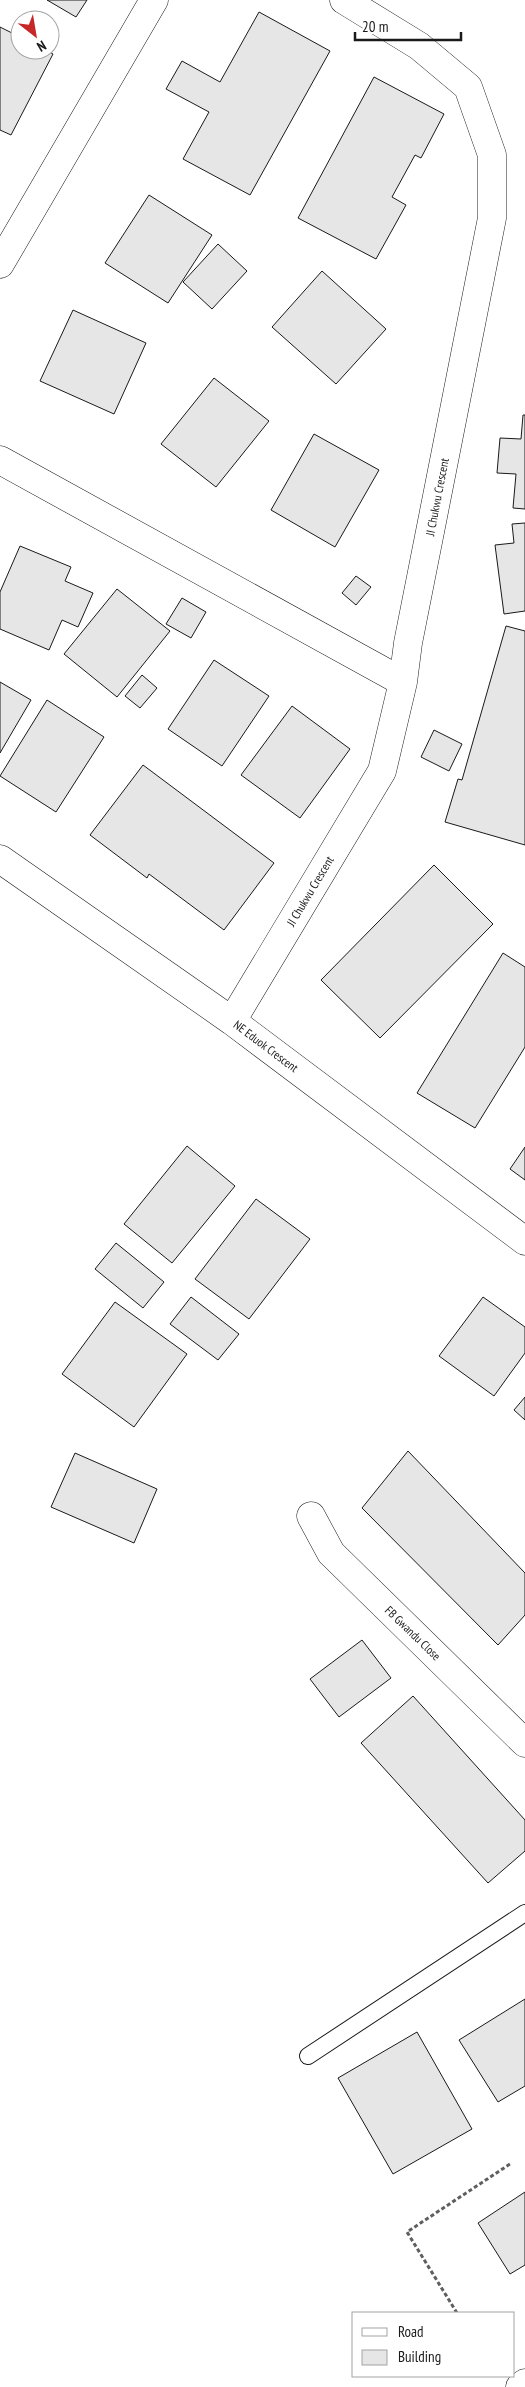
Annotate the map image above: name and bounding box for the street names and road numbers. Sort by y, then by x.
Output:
street label: JI Chukwu Crescent [422,456,452,538]
street label: JI Chukwu Crescent [283,853,337,930]
street label: NE Eduok Crescent [231,1017,302,1076]
street label: FB Gwandu Close [382,1603,444,1663]

